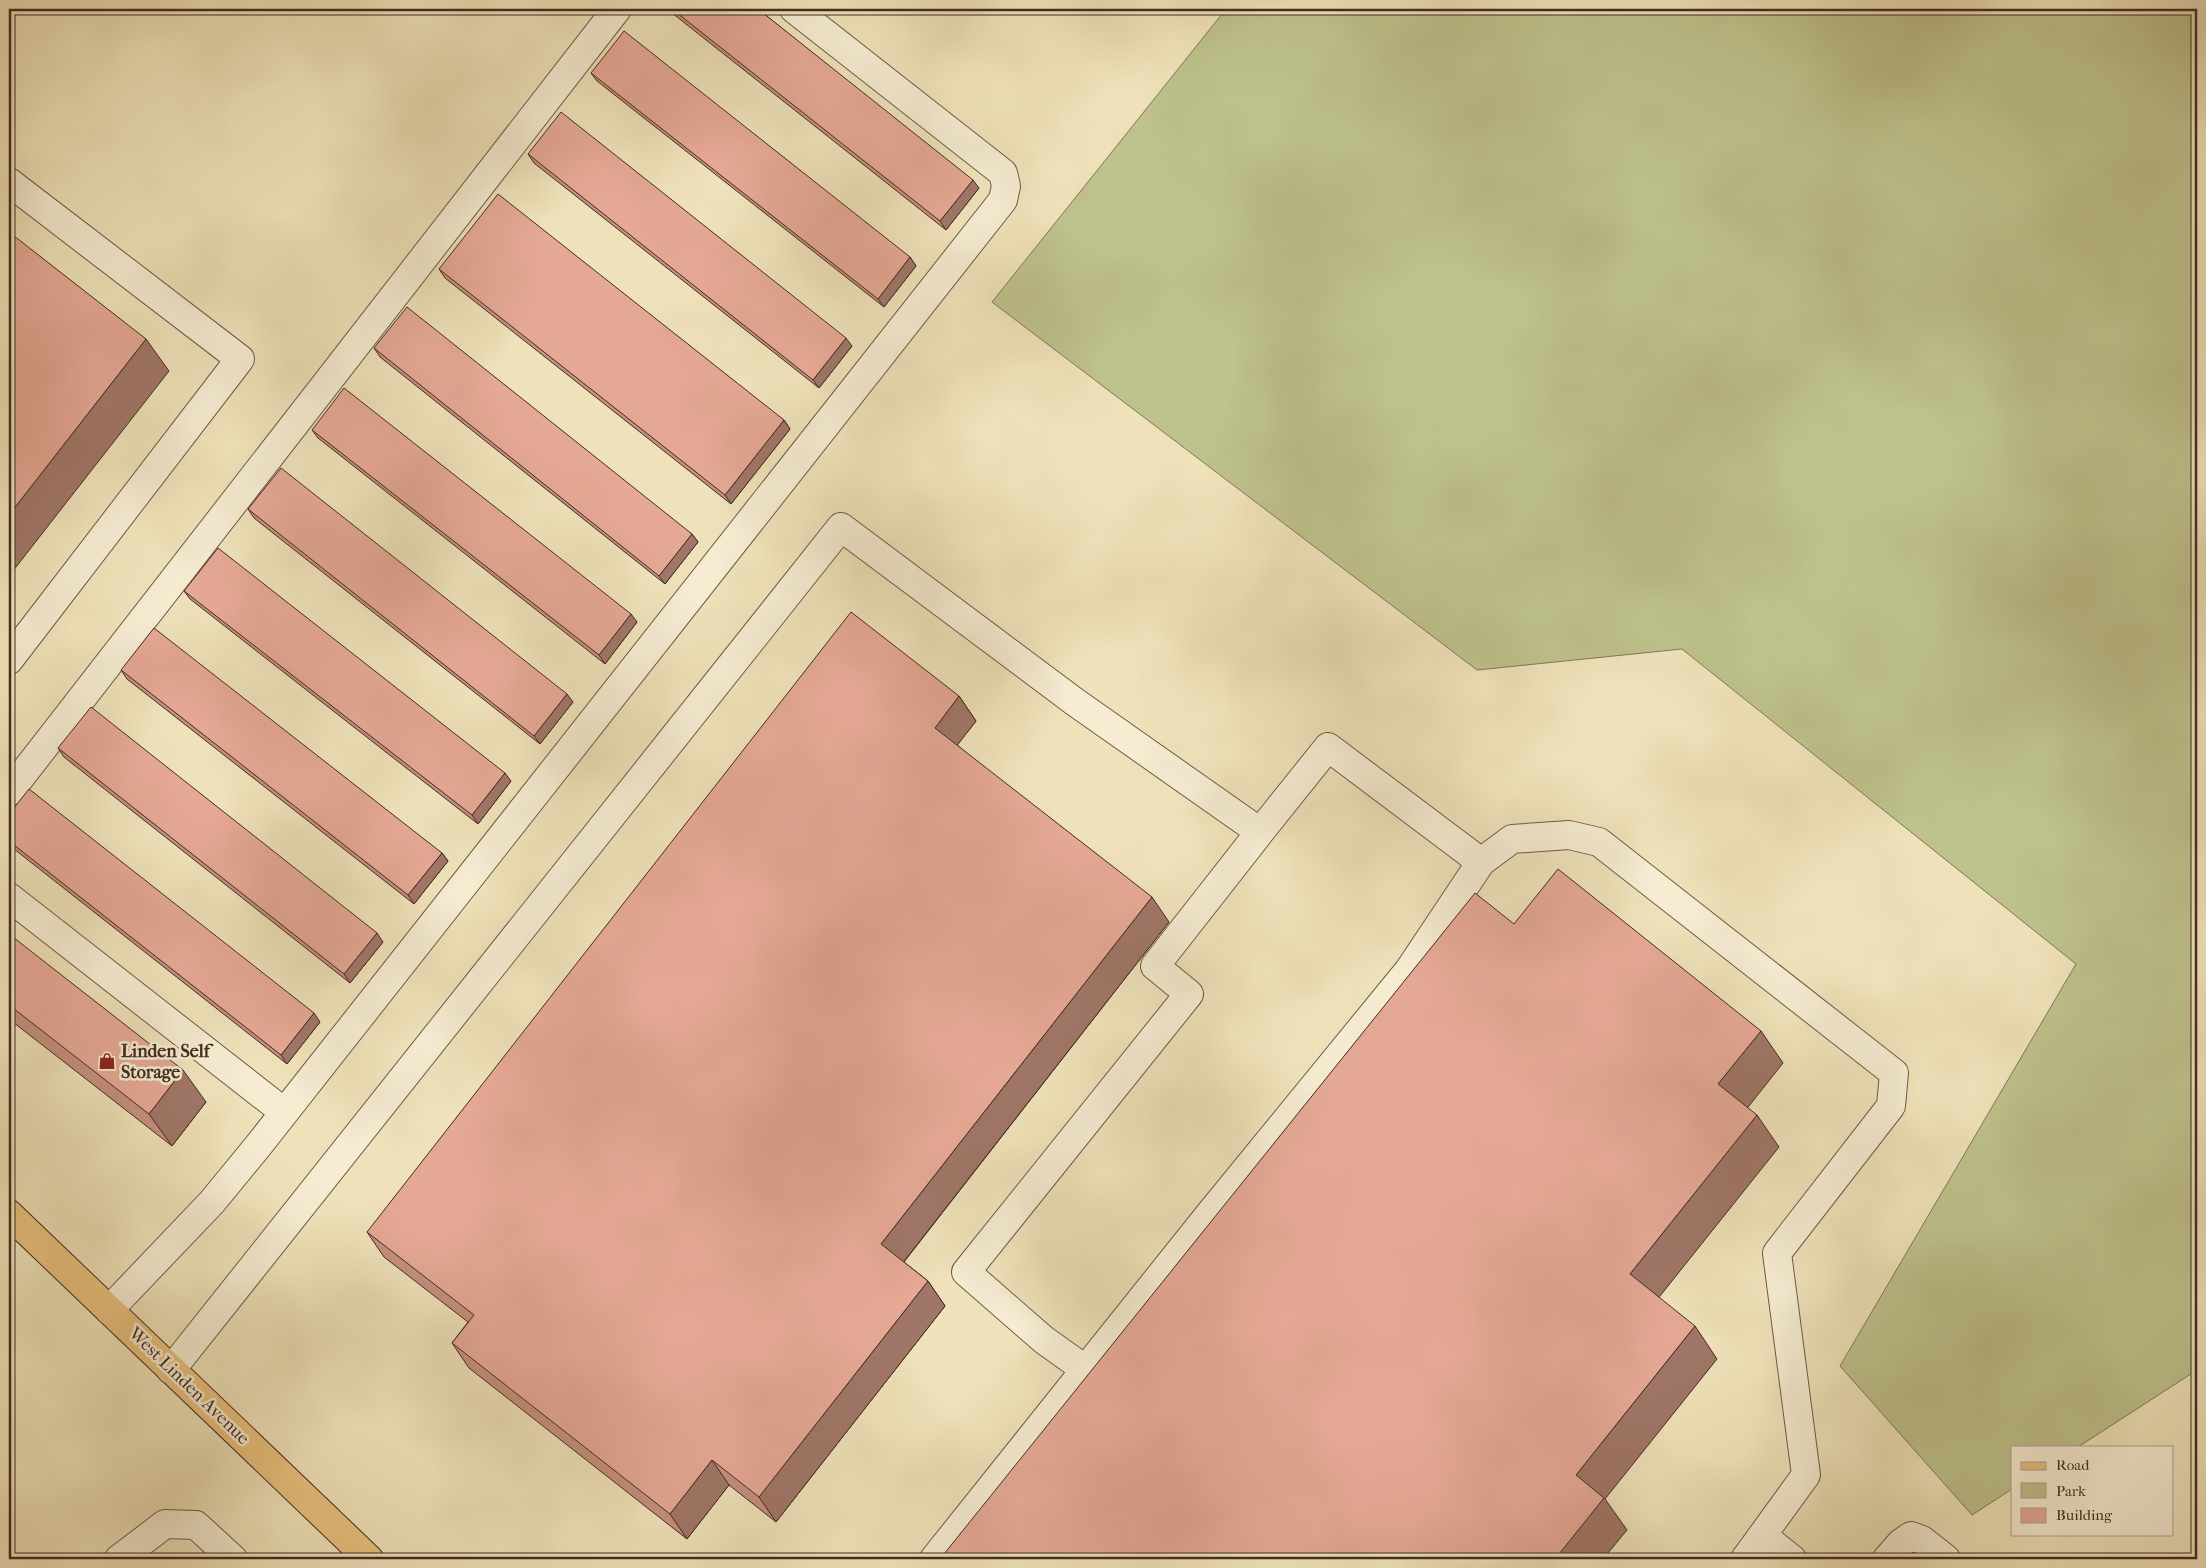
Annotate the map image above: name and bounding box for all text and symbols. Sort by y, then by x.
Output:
place label: Linden Self Storage [121,1041,214,1083]
shop icon: Linden Self Storage [97,1051,117,1071]
street label: West Linden Avenue [123,1322,254,1449]
legend [2011,1446,2174,1536]
text: Road [2056,1456,2090,1474]
text: Park [2056,1482,2086,1500]
text: Building [2056,1506,2113,1524]

